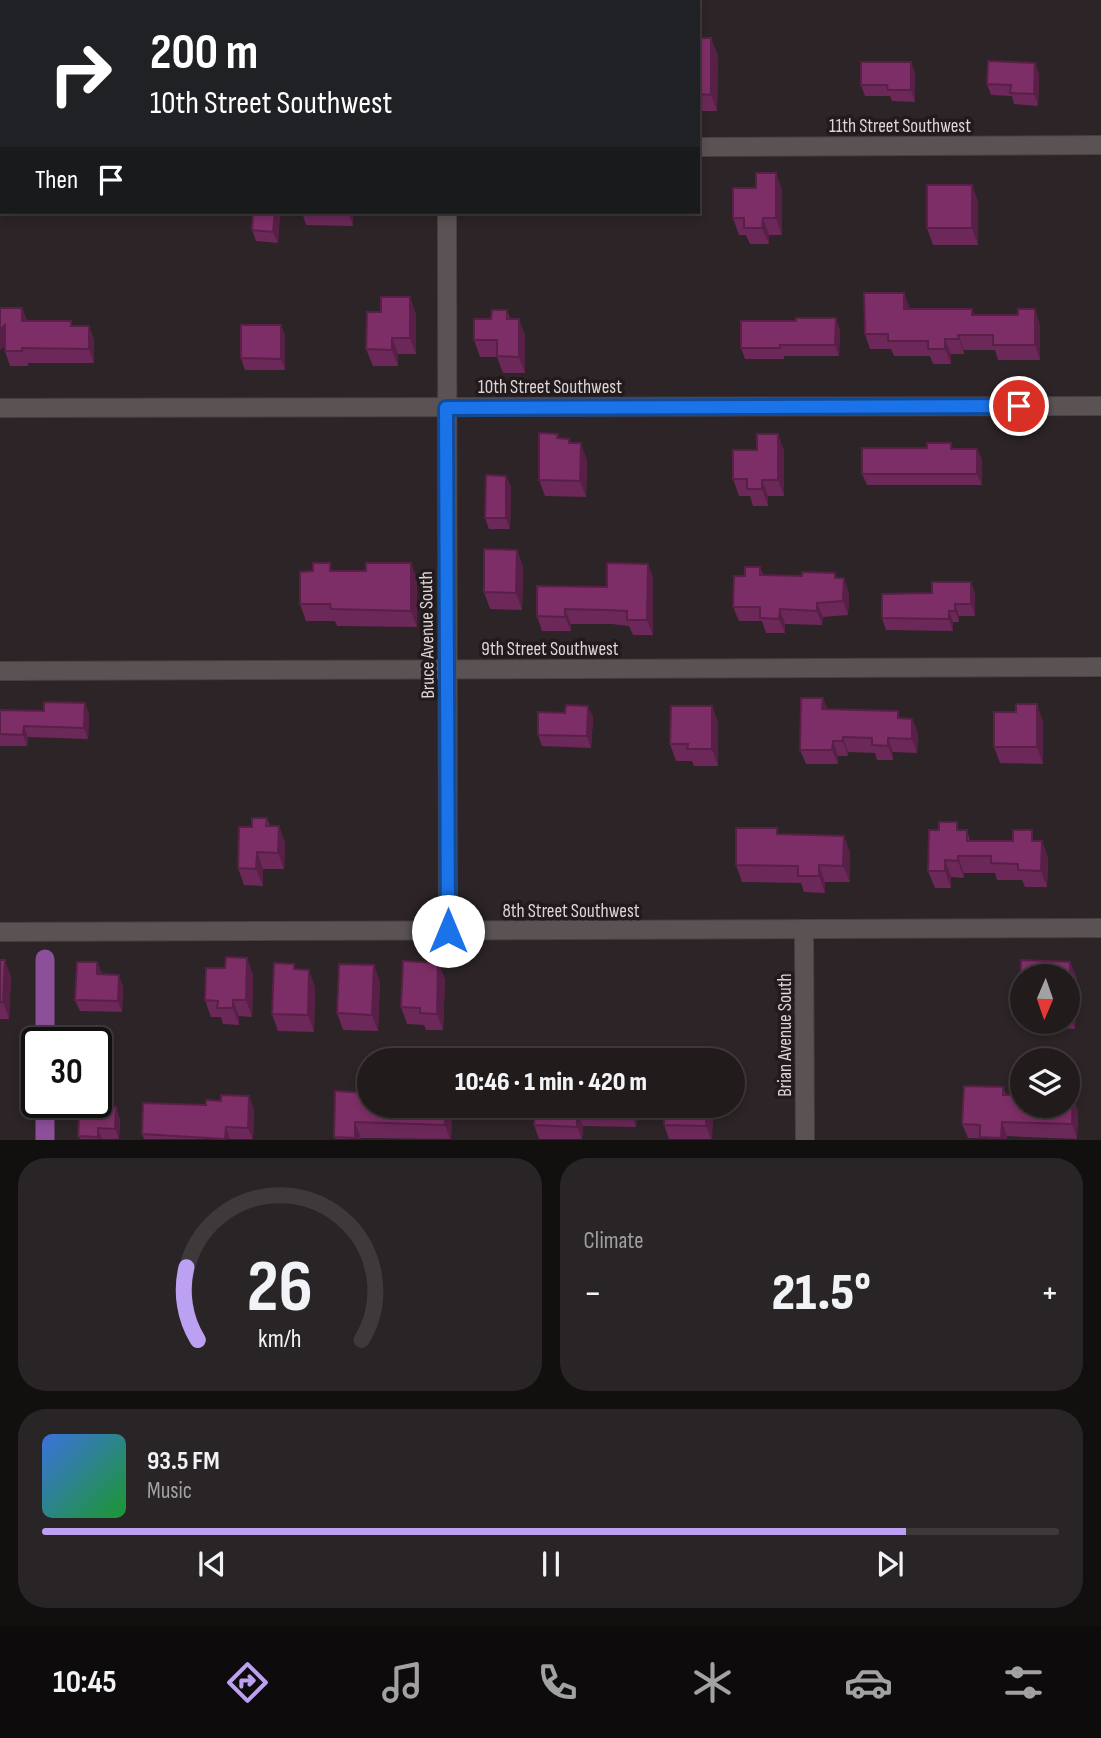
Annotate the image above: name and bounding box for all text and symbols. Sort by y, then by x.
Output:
text: 200 m [150,24,258,83]
icon: right [35,28,126,119]
text: 10th Street Southwest [150,84,392,123]
street label: 11th Street Southwest [829,115,971,138]
icon: arrive [92,161,130,199]
text: Then [35,165,78,196]
street label: 10th Street Southwest [478,376,622,399]
pin [989,376,1049,436]
icon: arrive [1000,387,1038,425]
street label: Bruce Avenue South [415,571,440,699]
street label: 9th Street Southwest [481,638,619,661]
position arrow [411,894,485,968]
street label: 8th Street Southwest [502,900,640,923]
north arrow [1010,964,1080,1034]
map controls [1010,964,1080,1118]
street label: Brian Avenue South [774,973,797,1097]
speed limit sign: 30 [21,1027,112,1118]
button: layers [1010,1048,1080,1118]
text: 10:46 · 1 min · 420 m [455,1067,647,1098]
text: Climate [584,1227,643,1255]
text: 26 [247,1245,313,1333]
text: 21.5° [772,1262,871,1325]
text: − [584,1271,602,1316]
text: + [1040,1271,1059,1316]
text: km/h [258,1324,301,1355]
text: 93.5 FM [147,1446,220,1477]
text: Music [147,1477,192,1505]
icon: previous [193,1545,231,1583]
icon: pause [532,1545,570,1583]
icon: next [871,1545,909,1583]
icon: directions [223,1658,272,1707]
icon: music [378,1658,427,1707]
icon: phone [533,1658,582,1707]
icon: climate [688,1658,737,1707]
icon: car [844,1658,893,1707]
icon: filters [999,1658,1048,1707]
text: 10:45 [53,1663,117,1702]

